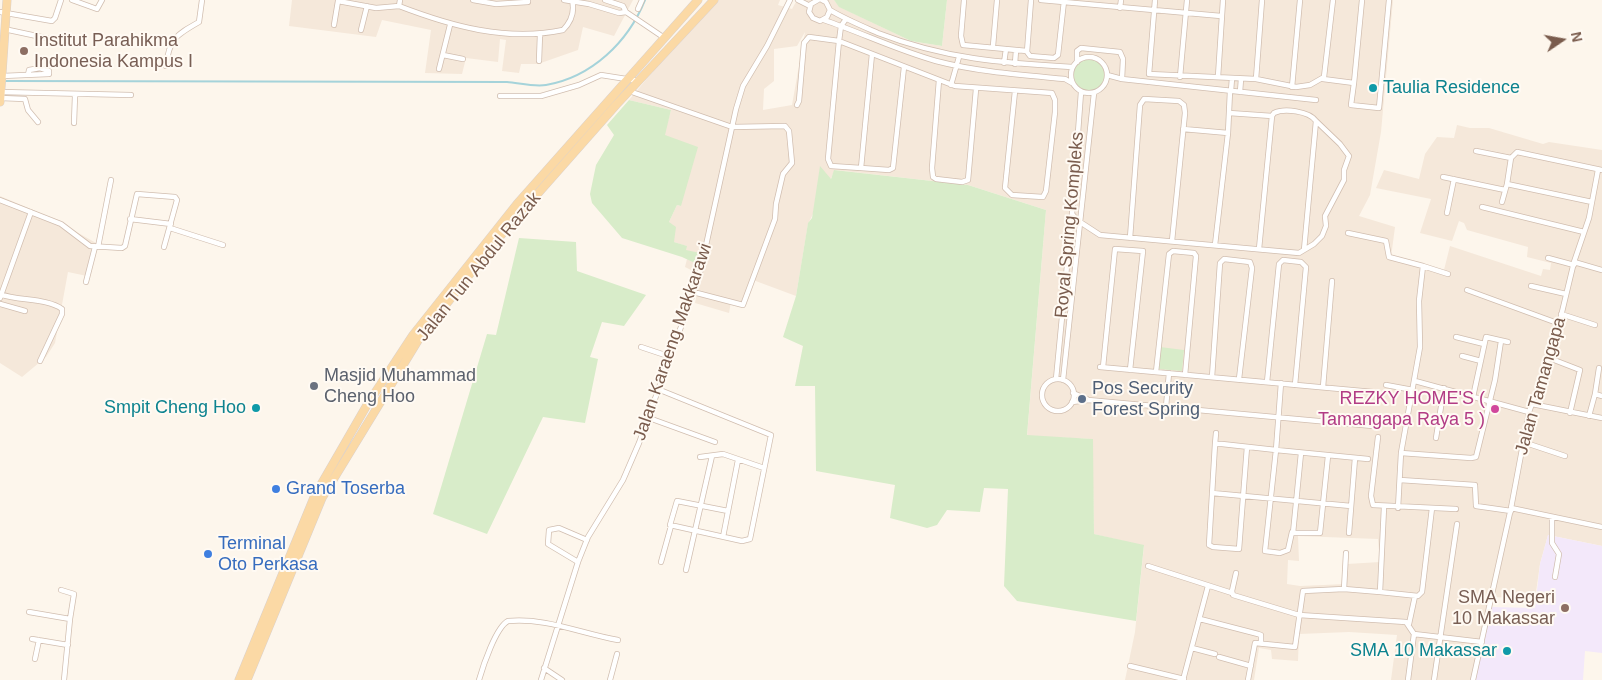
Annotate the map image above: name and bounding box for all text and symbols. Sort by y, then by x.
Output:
north arrow [1537,15,1587,65]
place label: Institut Parahikma Indonesia Kampus I [34,30,193,72]
text: N [1568,30,1586,43]
marker: Institut Parahikma Indonesia Kampus I [18,45,30,57]
place label: Taulia Residence [1383,77,1520,99]
marker: Taulia Residence [1367,82,1379,94]
street label: Royal Spring Kompleks [1051,131,1089,319]
street label: Jalan Tun Abdul Razak [412,188,546,346]
street label: Jalan Karaeng Makkarawi [629,241,717,443]
street label: Jalan Tamangapa [1511,315,1571,457]
place label: Masjid Muhammad Cheng Hoo [324,365,476,408]
place label: Pos Security Forest Spring [1092,378,1200,420]
marker: Masjid Muhammad Cheng Hoo [308,380,320,392]
place label: REZKY HOME'S ( Tamangapa Raya 5 ) [1318,388,1485,430]
marker: Pos Security Forest Spring [1076,393,1088,405]
place label: Smpit Cheng Hoo [104,397,246,419]
marker: Smpit Cheng Hoo [250,402,262,414]
marker: REZKY HOME'S ( Tamangapa Raya 5 ) [1489,403,1501,415]
place label: Grand Toserba [286,478,405,500]
marker: Grand Toserba [270,483,282,495]
place label: Terminal Oto Perkasa [218,533,318,576]
marker: Terminal Oto Perkasa [202,548,214,560]
place label: SMA Negeri 10 Makassar [1452,587,1555,630]
marker: SMA Negeri 10 Makassar [1559,602,1571,614]
place label: SMA 10 Makassar [1350,640,1497,662]
marker: SMA 10 Makassar [1501,645,1513,657]

